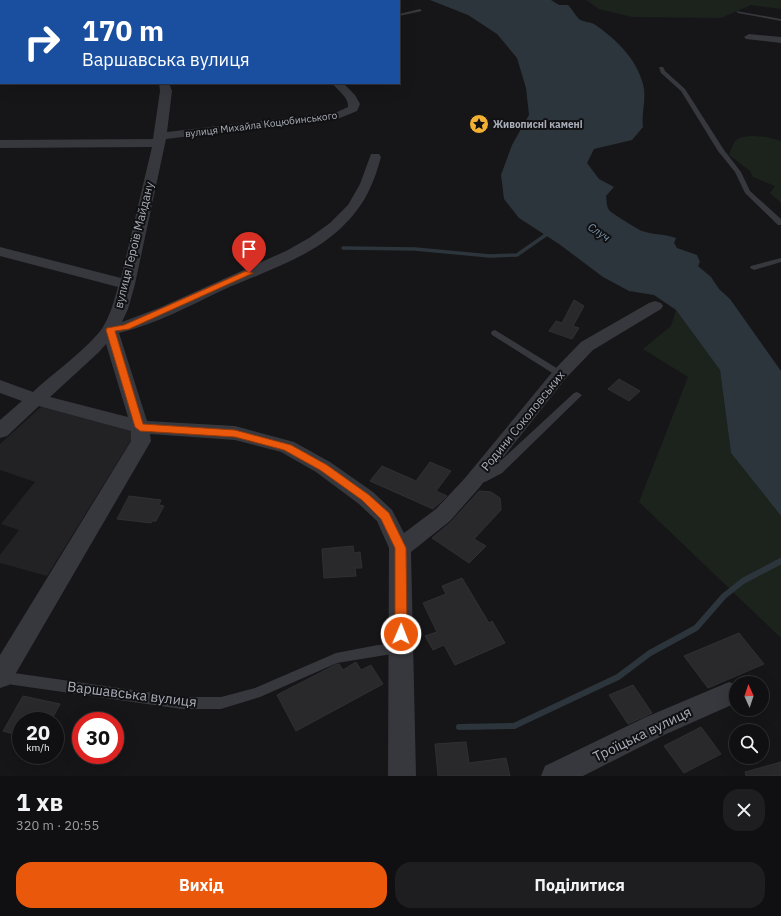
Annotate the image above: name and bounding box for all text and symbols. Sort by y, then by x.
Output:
text: 170 m [82,12,164,49]
icon: right [16,16,68,68]
text: Варшавська вулиця [82,48,250,71]
street label: вулиця Михайла Коцюбинського [184,109,338,140]
place icon: Живописні камені [468,113,490,135]
place label: Живописні камені [493,118,583,131]
street label: вулиця Героїв Майдану [111,180,157,310]
water label: Случ [585,220,613,244]
pin [232,232,266,273]
icon: arrive [238,238,260,260]
street label: Родини Соколовських [478,368,568,474]
position arrow [380,613,422,655]
north arrow [729,676,769,716]
map controls [729,676,769,764]
street label: Варшавська вулиця [66,677,198,711]
street label: Троїцька вулиця [590,702,694,766]
speed limit sign: 30 [72,712,124,764]
text: 20 [26,719,50,746]
button: search [729,724,769,764]
text: km/h [26,741,50,754]
text: 1 хв [16,786,63,818]
button: close [723,789,765,831]
text: 320 m · 20:55 [16,817,99,834]
button: Вихід [16,862,387,908]
button: Поділитися [395,862,765,908]

